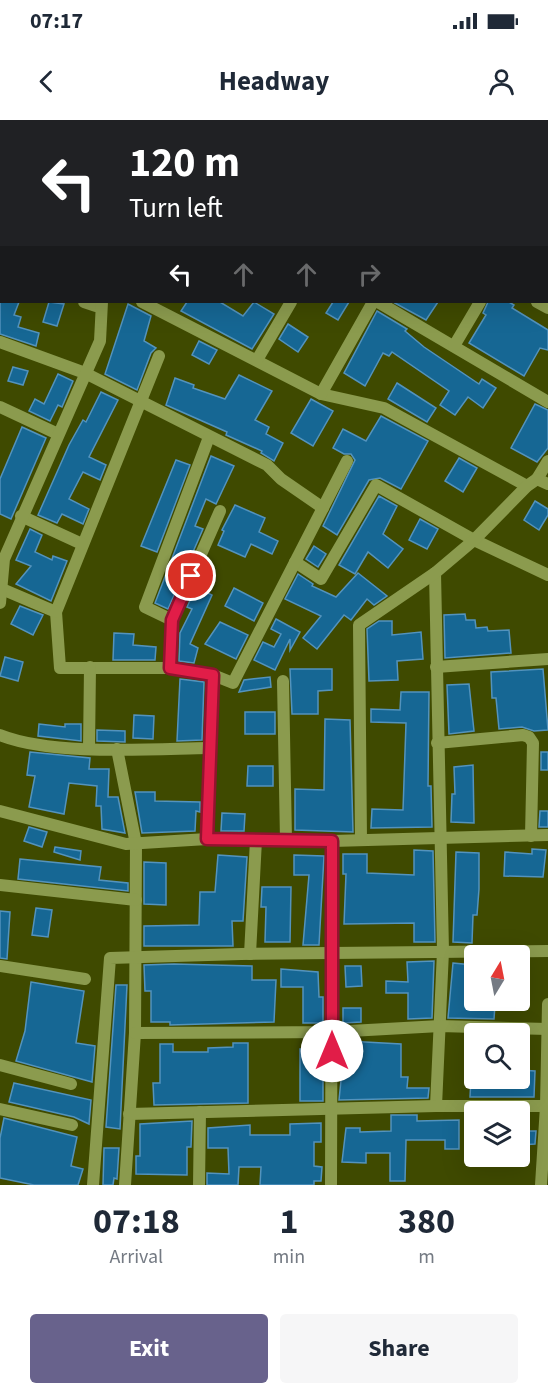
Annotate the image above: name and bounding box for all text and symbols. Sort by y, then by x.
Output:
text: 07:17 [30,5,83,37]
text: Headway [219,62,329,101]
icon: back [30,65,63,98]
icon: person [485,65,518,98]
text: 120 m [129,133,240,193]
icon: left [30,144,108,222]
text: Turn left [129,189,223,228]
icon: left [164,258,197,291]
icon: ahead [227,258,260,291]
icon: ahead [290,258,323,291]
icon: right [353,258,386,291]
pin [165,550,216,601]
icon: arrive [174,559,207,592]
north arrow [464,945,530,1011]
map controls [464,945,530,1167]
position arrow [300,1019,364,1083]
button: search [464,1023,530,1089]
button: layers [464,1101,530,1167]
text: 07:18 [93,1196,180,1247]
text: 1 [279,1196,298,1247]
text: 380 [398,1196,455,1247]
text: Arrival [109,1243,163,1271]
text: min [273,1243,305,1271]
text: m [418,1243,435,1271]
button: Exit [30,1314,268,1383]
button: Share [280,1314,518,1383]

